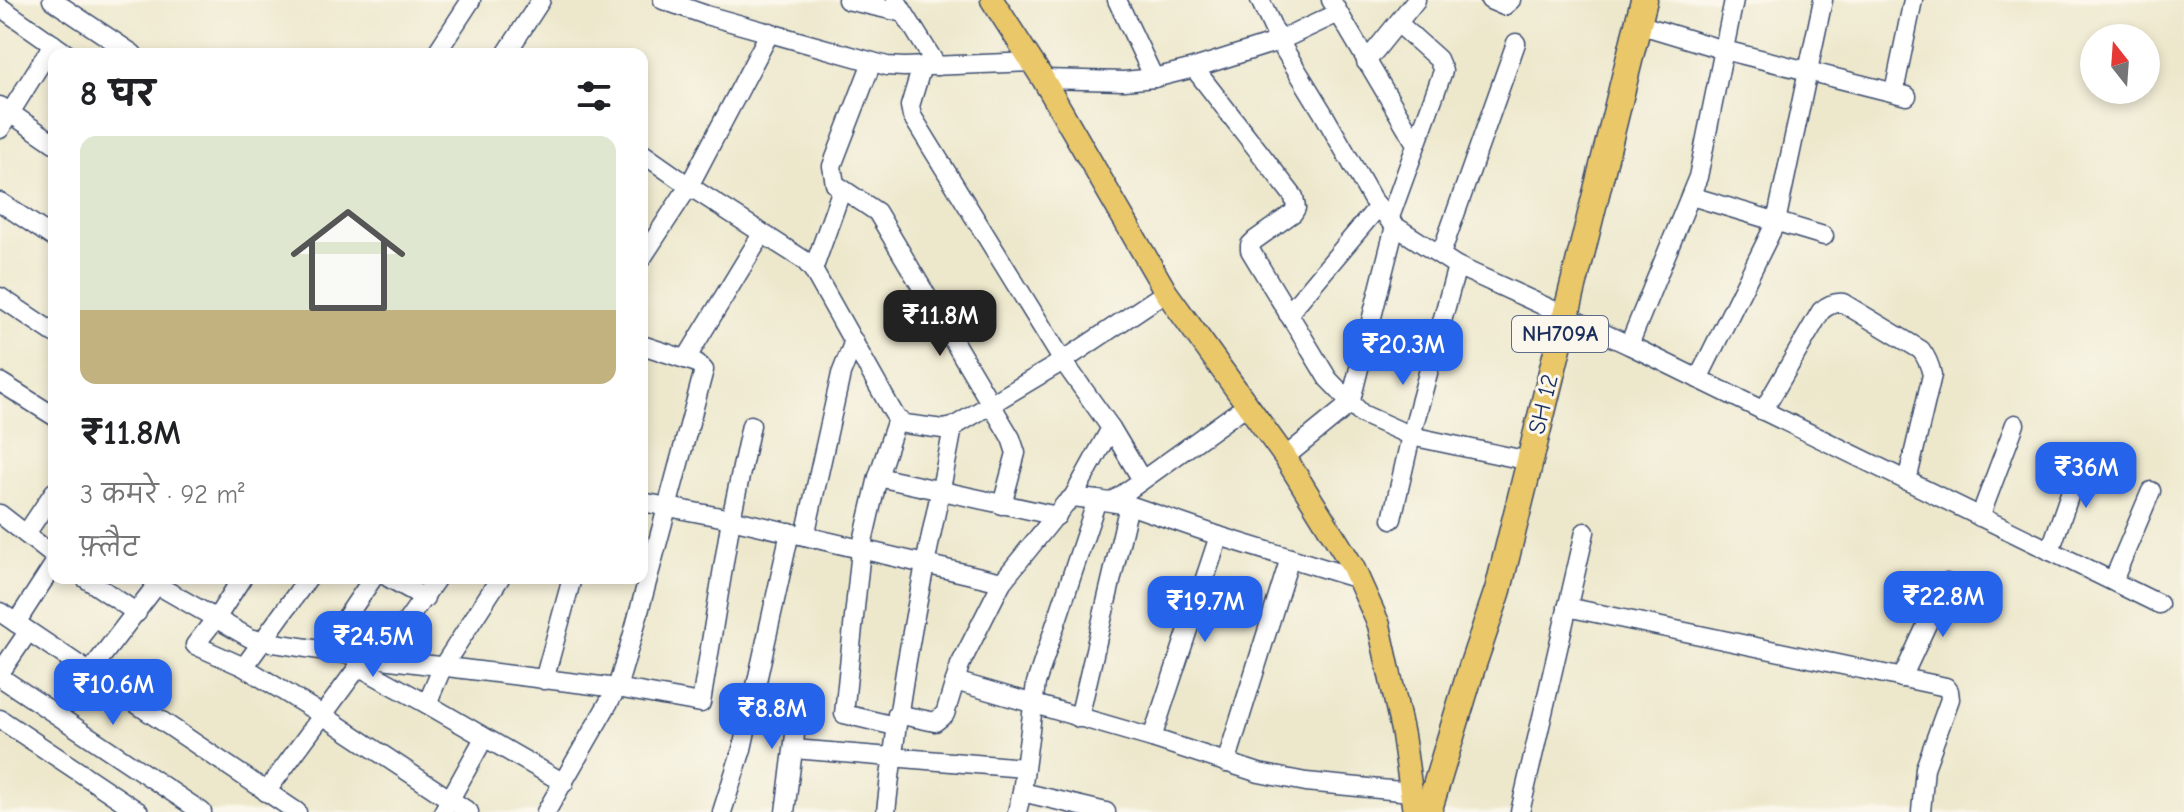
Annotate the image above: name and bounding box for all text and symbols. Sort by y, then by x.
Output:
north arrow [2080,24,2160,104]
map controls [2080,24,2160,104]
text: 8 घर [80,74,155,114]
icon: filters [572,74,616,118]
icon: home [276,188,420,332]
pin: ₹11.8M [875,290,1005,358]
text: ₹11.8M [901,301,979,331]
road number: NH709A [1512,316,1608,352]
pin: ₹20.3M [1338,319,1468,387]
text: ₹20.3M [1361,330,1445,360]
street label: SH 12 [1522,371,1564,437]
text: ₹11.8M [80,413,181,453]
pin: ₹36M [2039,442,2133,510]
text: ₹36M [2053,453,2119,483]
text: 3 कमरे · 92 m² [80,480,245,510]
text: फ़्लैट [80,533,139,563]
pin: ₹22.8M [1878,571,2008,639]
pin: ₹19.7M [1140,576,1270,644]
text: ₹22.8M [1902,582,1984,612]
text: ₹19.7M [1165,587,1245,617]
pin: ₹24.5M [308,611,438,679]
text: ₹24.5M [332,622,414,652]
pin: ₹10.6M [48,659,178,727]
text: ₹10.6M [72,670,154,700]
pin: ₹8.8M [716,683,828,751]
text: ₹8.8M [737,694,807,724]

